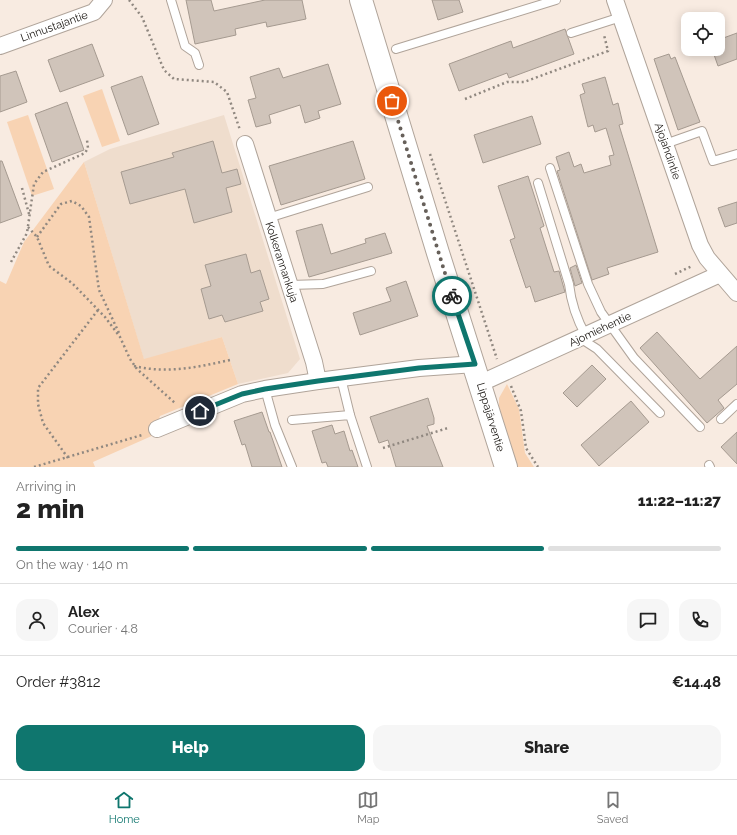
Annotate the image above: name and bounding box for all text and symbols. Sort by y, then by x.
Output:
street label: Linnustajantie [19,8,90,45]
map controls [681,12,725,56]
button: locate [681,12,725,56]
pin [375,84,409,118]
icon: bag [381,90,403,112]
street label: Ajojahdintie [652,121,684,182]
street label: Kolkerannankuja [262,220,301,304]
courier [432,276,472,316]
icon: bike [441,285,463,307]
street label: Ajomiehentie [567,309,634,350]
street label: Lippajärventie [474,381,507,454]
pin [183,394,217,428]
icon: home [189,400,211,422]
text: Arriving in [16,479,76,494]
text: 11:22–11:27 [638,492,721,510]
text: 2 min [16,494,84,524]
text: On the way · 140 m [16,557,128,572]
button: person [16,599,58,641]
button: chat [627,599,669,641]
button: phone [679,599,721,641]
text: Alex [68,603,99,621]
text: Courier · 4.8 [68,621,138,636]
text: Order #3812 [16,673,100,691]
text: €14.48 [672,673,721,691]
button: Help [16,725,365,771]
button: Share [373,725,721,771]
tab: Home [109,789,140,826]
tab: Map [357,789,380,826]
tab: Saved [597,789,628,826]

